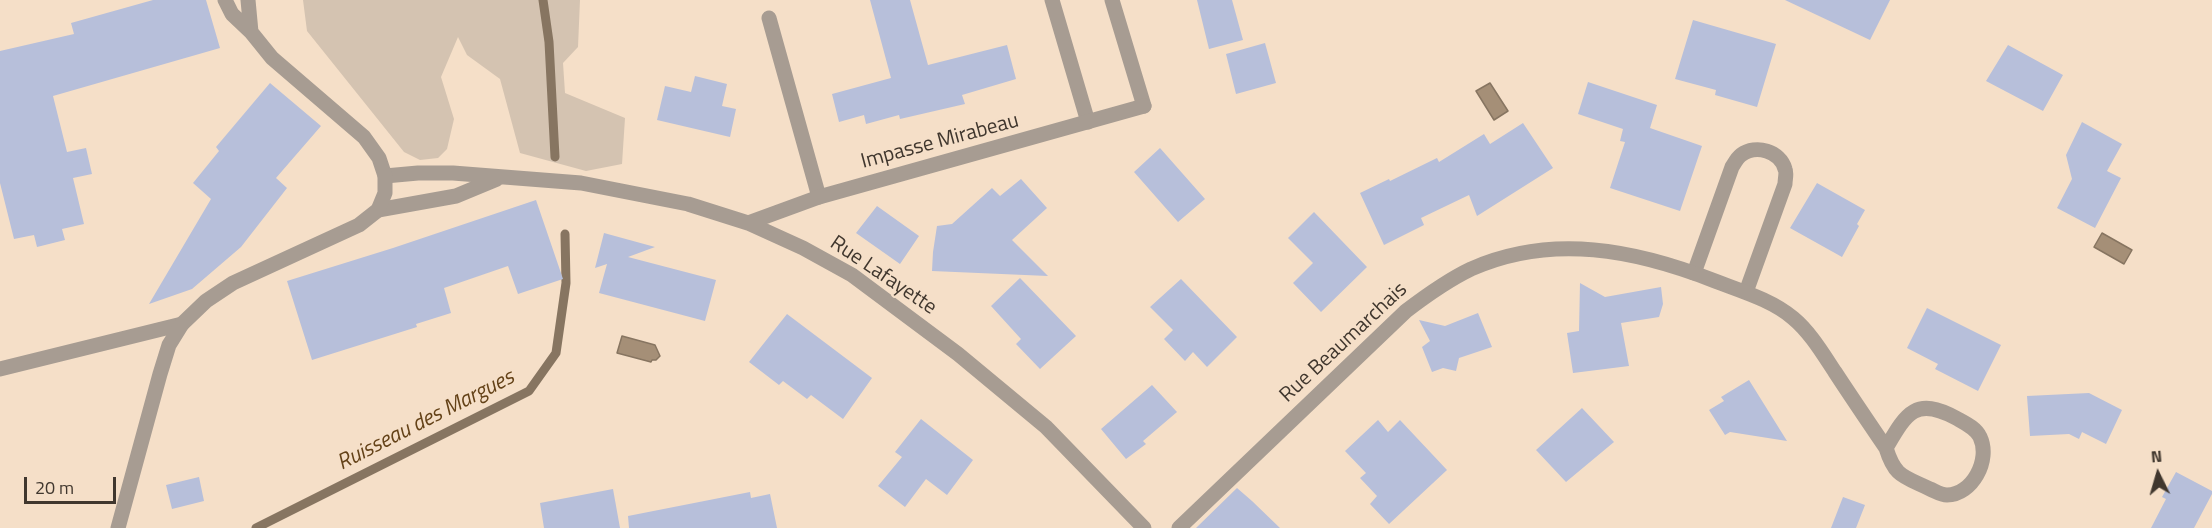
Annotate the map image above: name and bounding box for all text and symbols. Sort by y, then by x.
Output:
street label: Impasse Mirabeau [858,109,1022,175]
street label: Rue Lafayette [825,231,941,321]
street label: Rue Beaumarchais [1275,278,1413,408]
water label: Ruisseau des Margues [333,365,519,477]
north arrow [2128,444,2188,504]
text: N [2150,444,2163,469]
scale bar [27,465,118,503]
text: 20 m [35,474,74,501]

